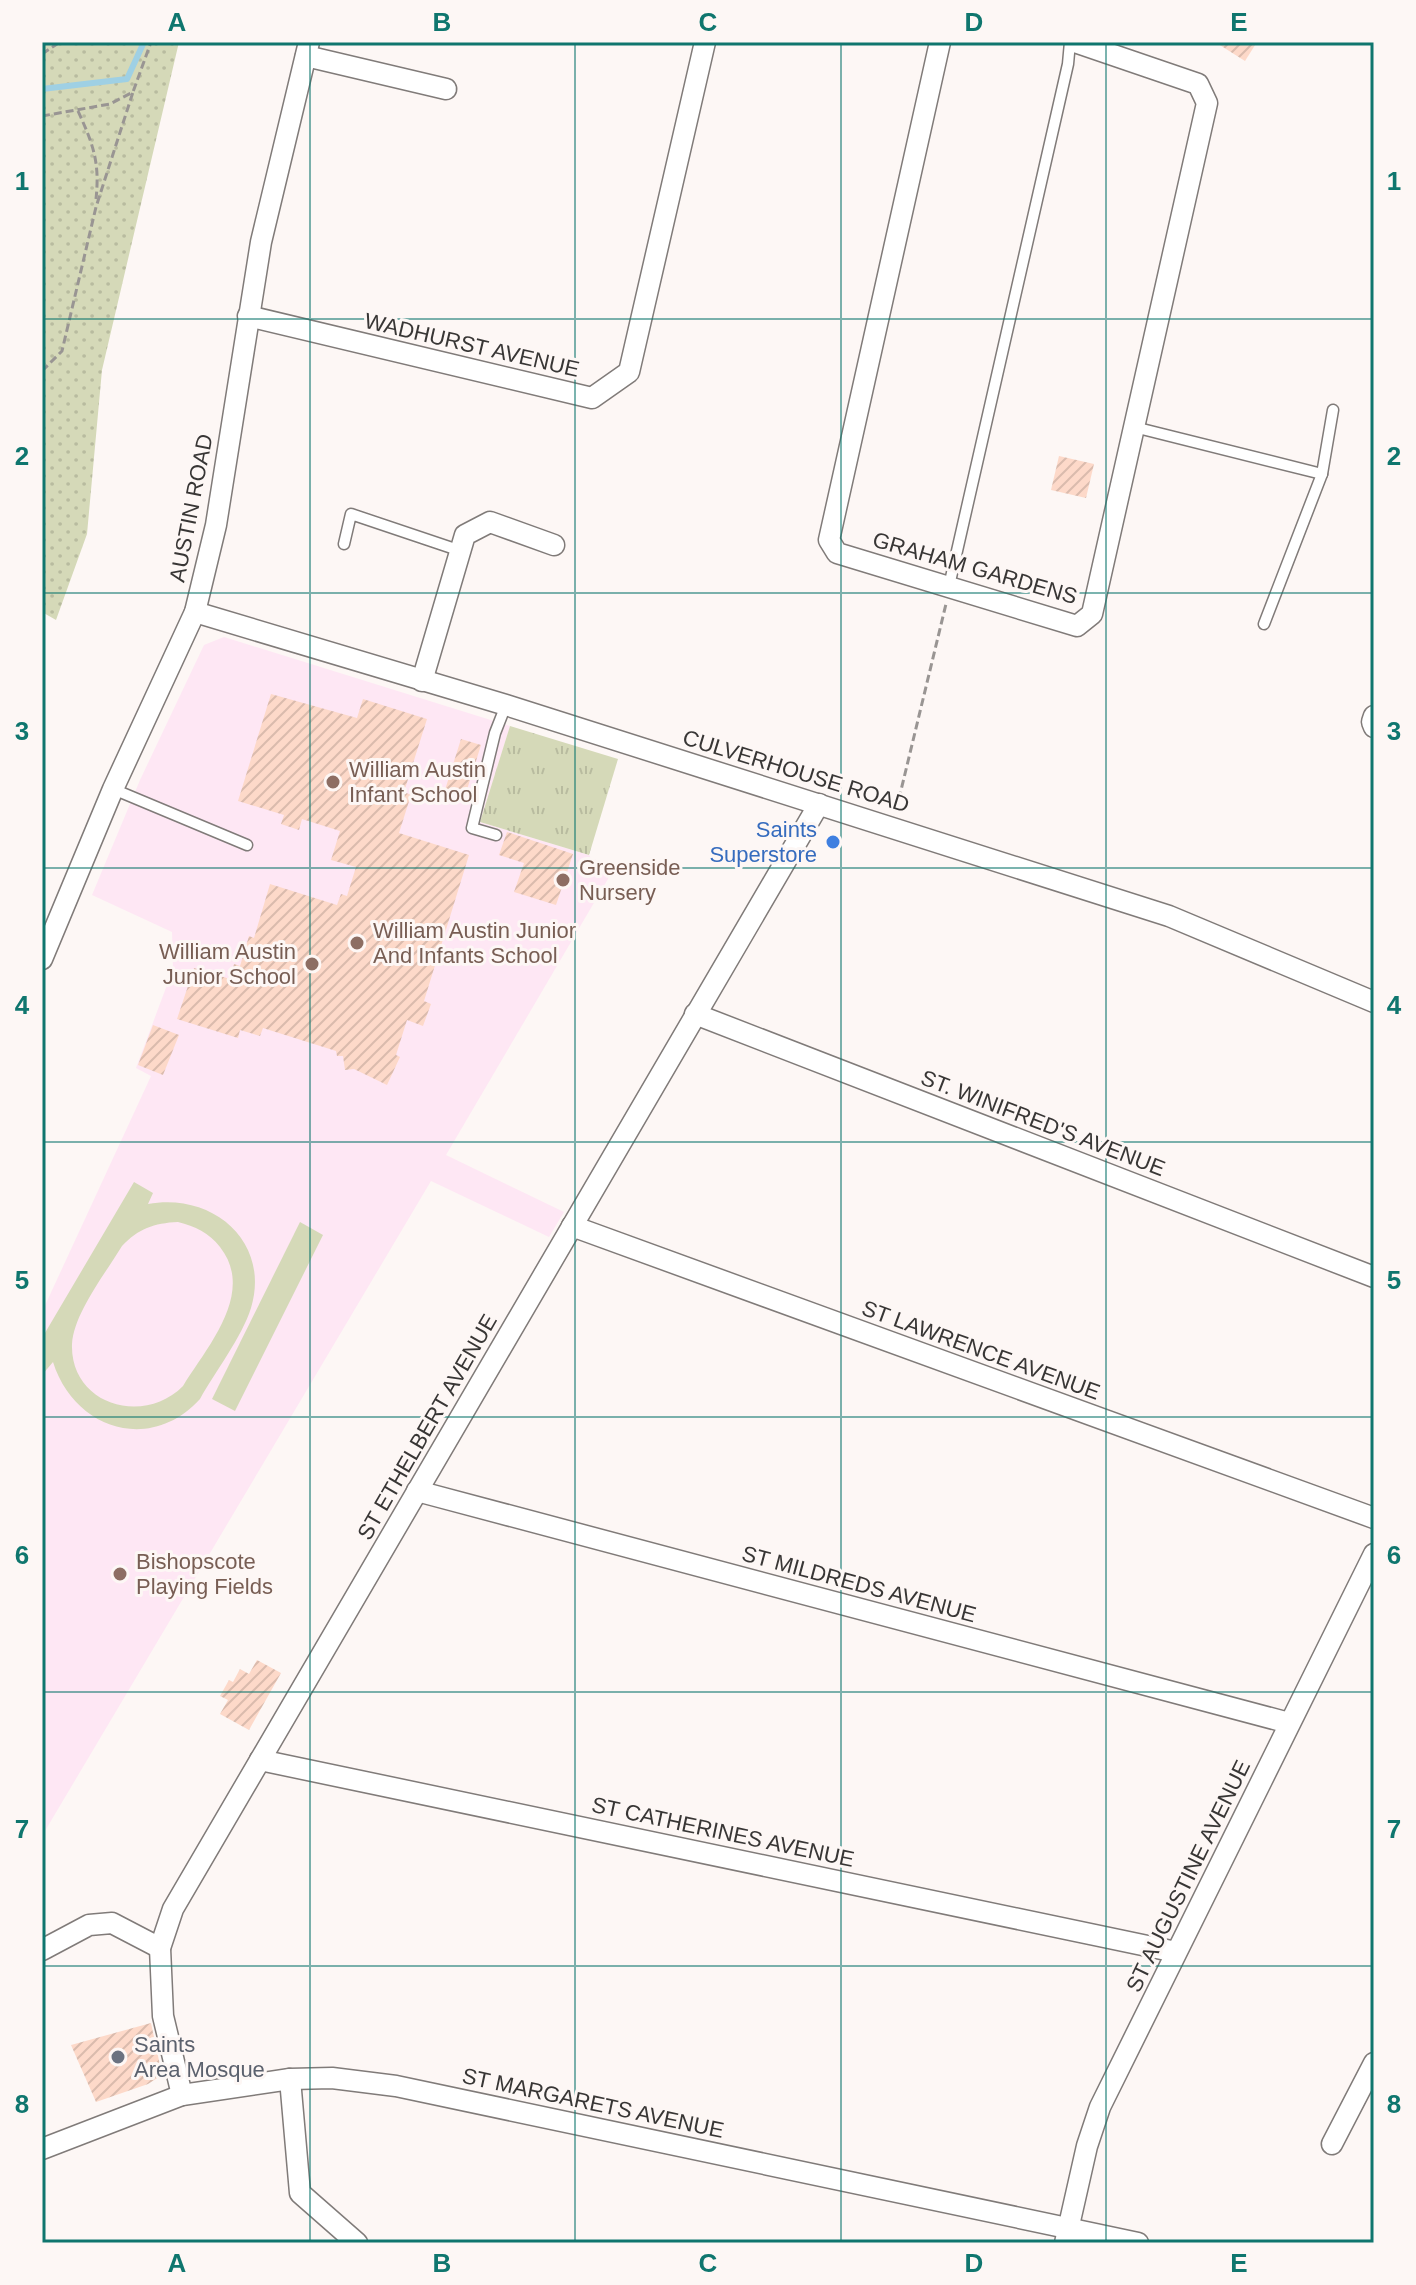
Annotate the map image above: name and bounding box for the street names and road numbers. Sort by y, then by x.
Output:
street label: WADHURST AVENUE [362,308,582,382]
street label: AUSTIN ROAD [164,432,218,584]
street label: GRAHAM GARDENS [870,527,1080,609]
street label: CULVERHOUSE ROAD [680,725,912,817]
street label: ST. WINIFRED'S AVENUE [917,1065,1169,1181]
street label: ST LAWRENCE AVENUE [859,1295,1103,1405]
street label: ST ETHELBERT AVENUE [352,1310,502,1544]
street label: ST MILDREDS AVENUE [739,1541,979,1627]
street label: ST AUGUSTINE AVENUE [1121,1756,1255,1996]
street label: ST CATHERINES AVENUE [589,1792,857,1872]
street label: ST MARGARETS AVENUE [460,2063,726,2143]

